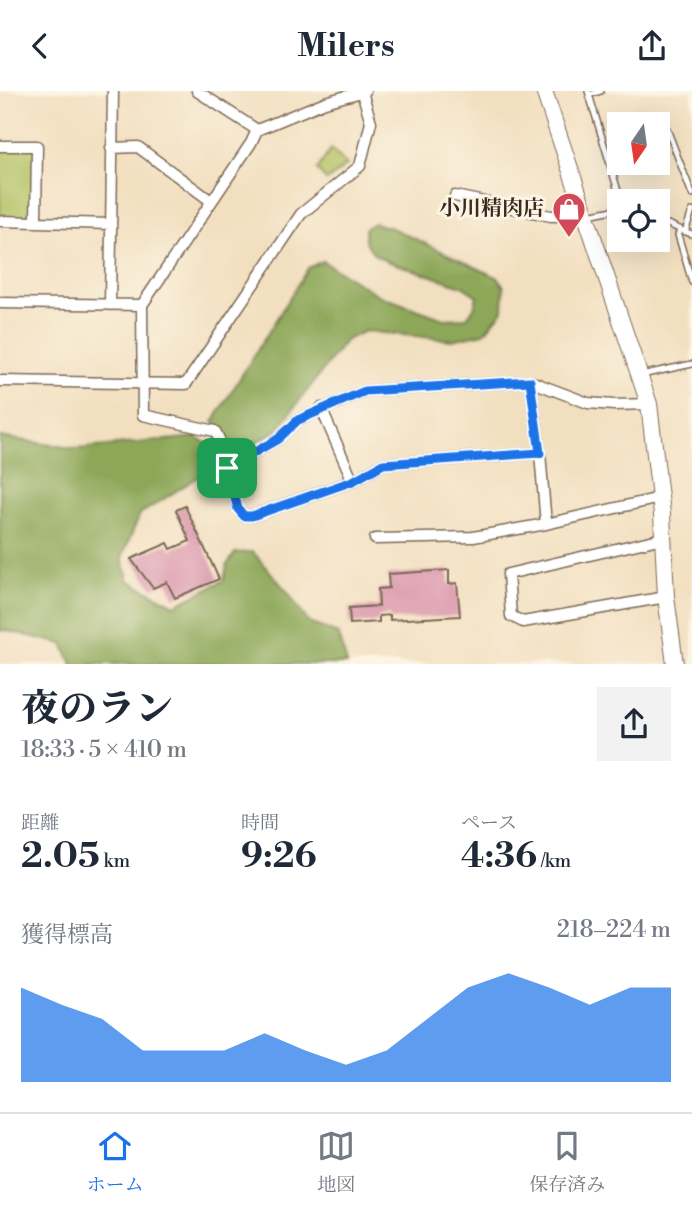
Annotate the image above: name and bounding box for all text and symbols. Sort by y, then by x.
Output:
text: Milers [297,26,395,66]
icon: back [21,27,59,65]
icon: share [633,27,671,65]
north arrow [607,112,670,175]
map controls [607,112,670,252]
button: locate [607,189,670,252]
shop icon: 小川精肉店 [550,190,588,239]
place label: 小川精肉店 [439,196,544,222]
pin [197,438,257,498]
icon: arrive [208,449,246,487]
text: 夜のラン [21,686,173,733]
button: share [597,687,671,761]
text: 18:33 · 5 × 410 m [21,736,187,764]
text: 距離 [21,811,59,835]
text: 時間 [241,811,279,835]
text: ペース [461,811,517,835]
text: 2.05 [21,835,100,878]
text: 9:26 [241,835,317,878]
text: 4:36 [461,835,537,878]
text: km [100,849,130,873]
text: /km [537,849,571,873]
text: 218–224 m [557,916,671,944]
text: 獲得標高 [21,921,113,949]
tab: ホーム [87,1127,144,1197]
tab: 地図 [317,1127,355,1197]
tab: 保存済み [529,1127,605,1197]

